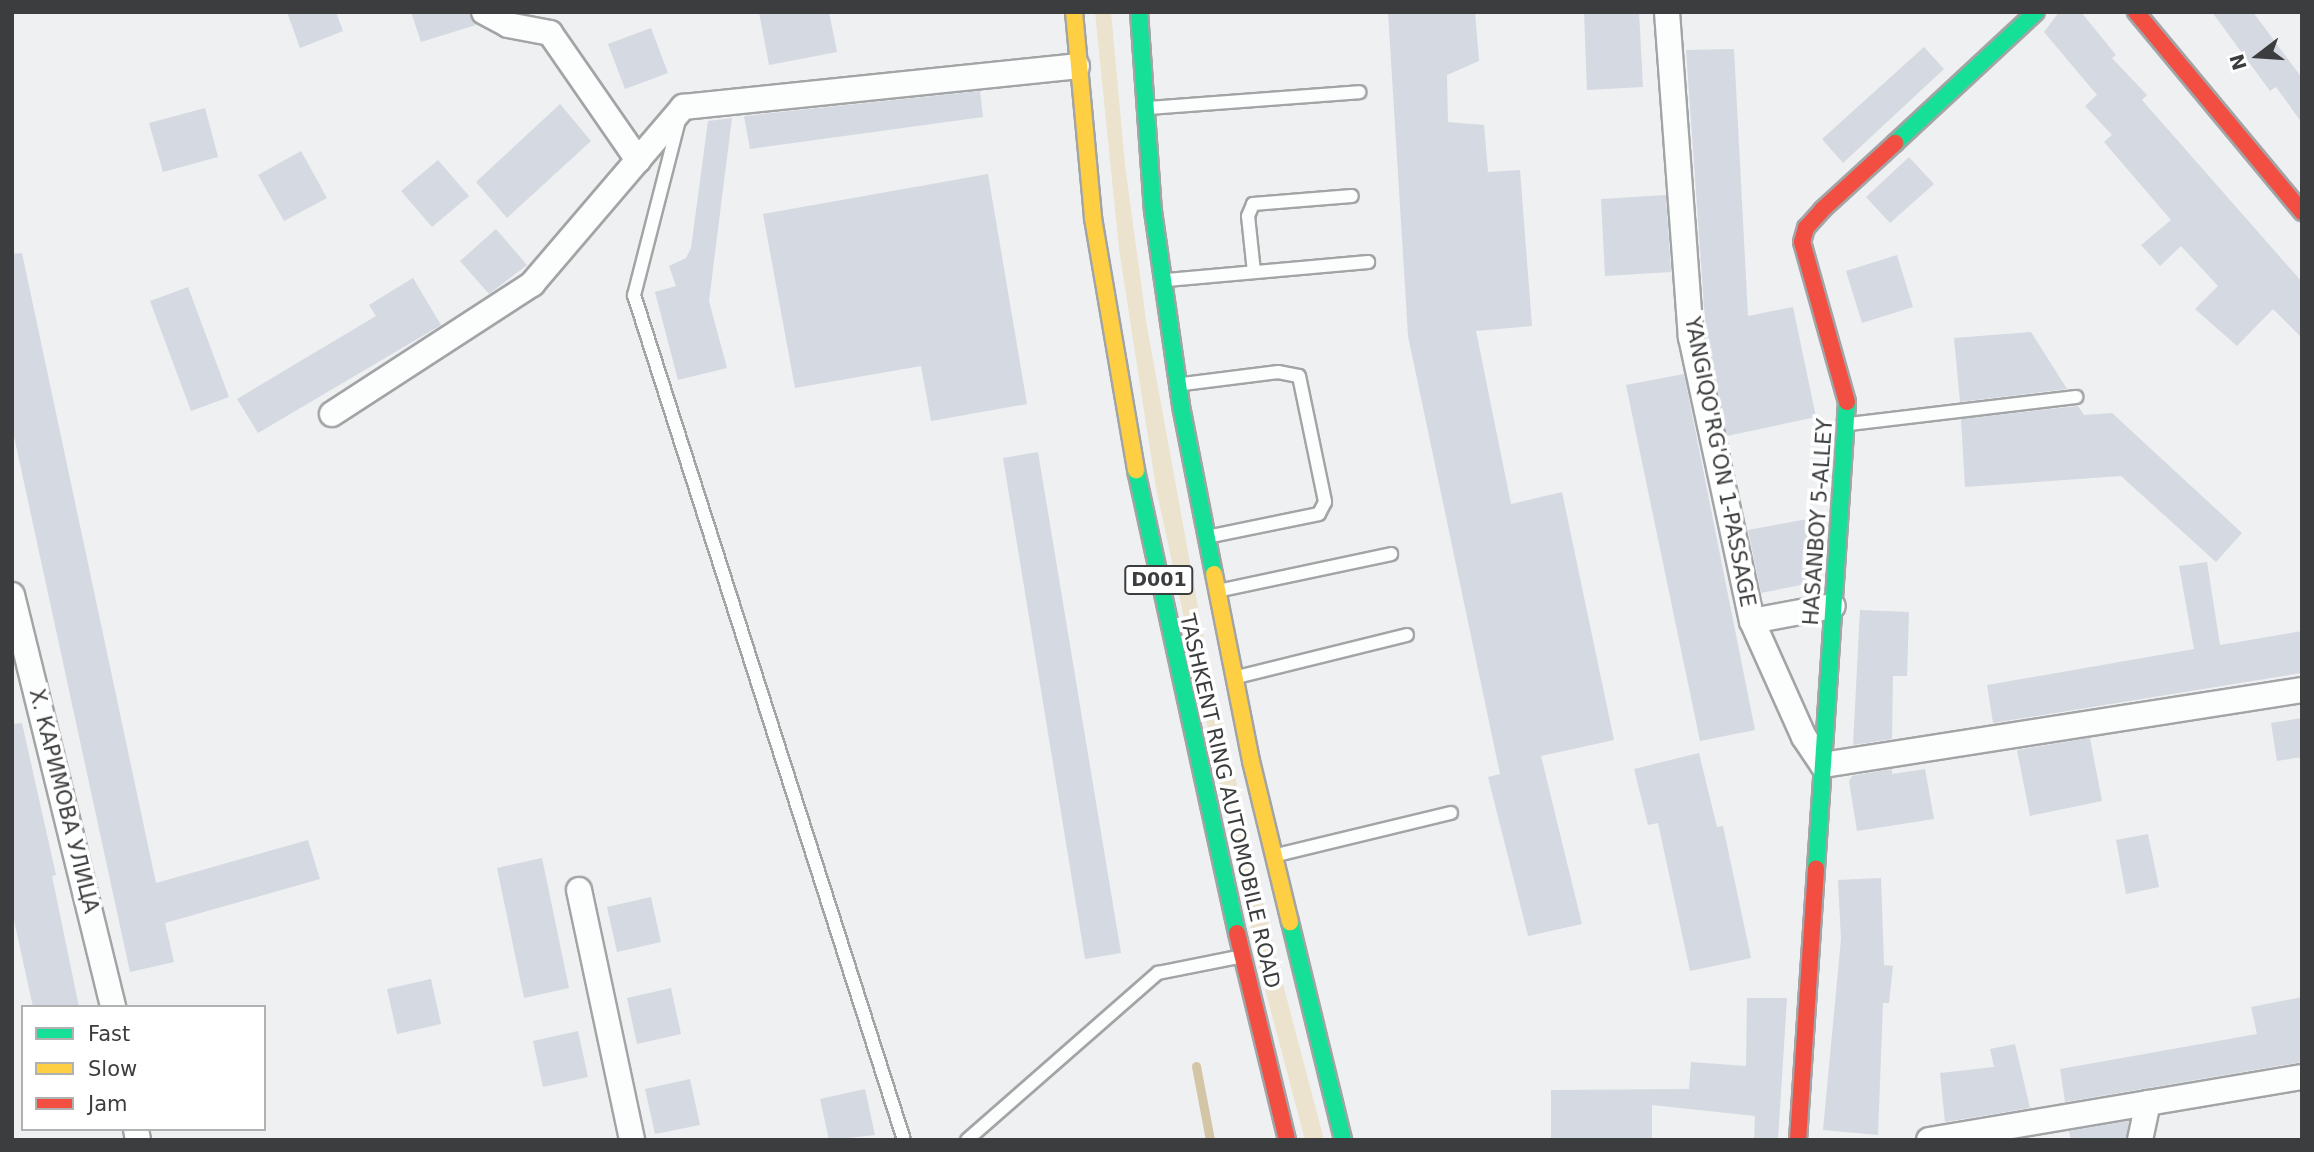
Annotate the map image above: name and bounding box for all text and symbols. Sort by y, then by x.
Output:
north arrow [2223,21,2293,91]
text: N [2225,51,2251,73]
street label: YANGIQO'RG'ON 1-PASSAGE [1679,315,1761,609]
street label: HASANBOY 5-ALLEY [1798,418,1838,626]
road number: D001 [1124,565,1194,596]
street label: TASHKENT RING AUTOMOBILE ROAD [1175,611,1285,991]
street label: Х. КАРИМОВА УЛИЦА [24,686,104,916]
legend [21,1005,266,1131]
text: Fast [88,1022,130,1046]
text: Slow [88,1057,137,1081]
text: Jam [88,1092,128,1116]

